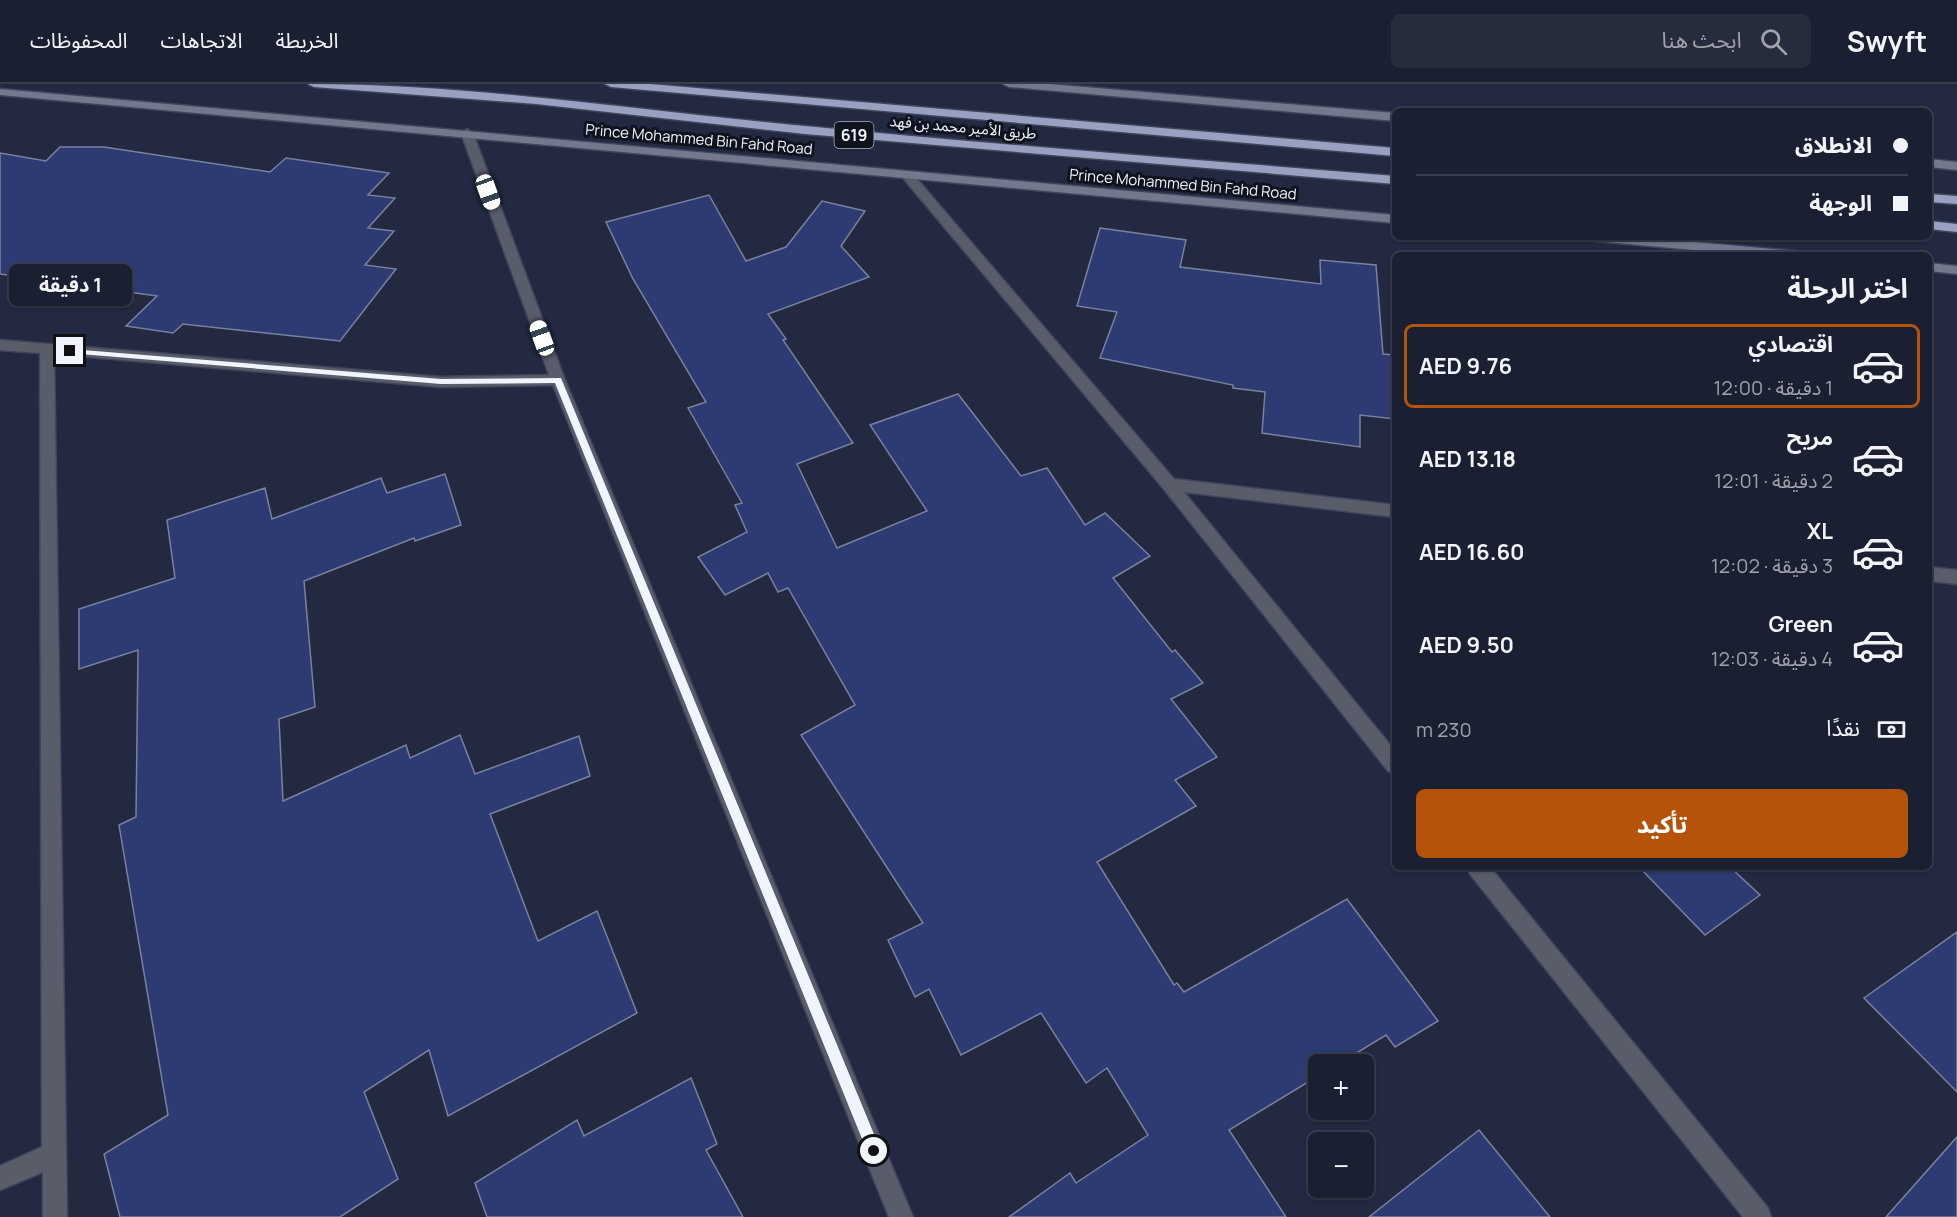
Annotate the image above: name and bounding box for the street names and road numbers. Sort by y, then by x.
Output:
street label: طريق الأمير محمد بن فهد [889,110,1037,144]
street label: Prince Mohammed Bin Fahd Road [585,119,813,159]
road number: 619 [834,122,874,148]
street label: Prince Mohammed Bin Fahd Road [1069,164,1297,204]

